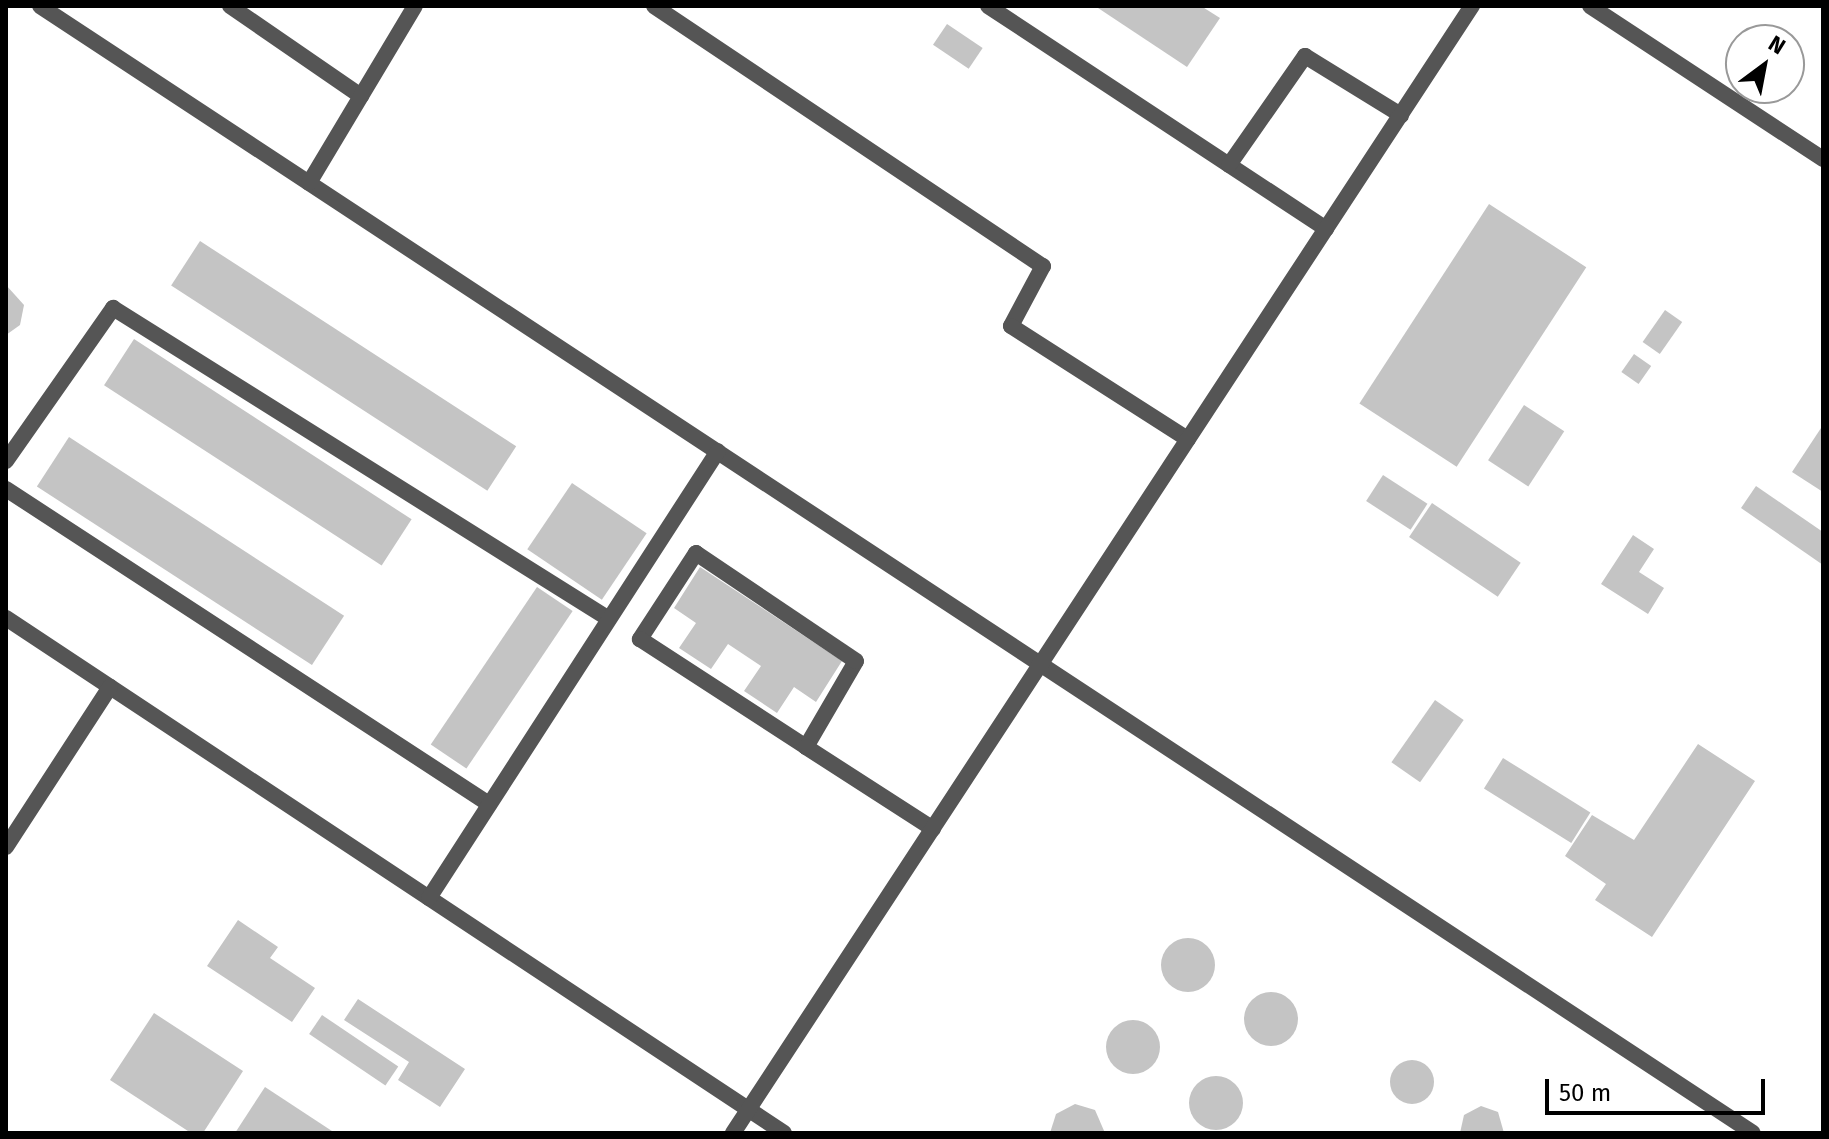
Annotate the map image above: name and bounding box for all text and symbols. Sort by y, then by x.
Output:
north arrow [1725,24,1805,104]
text: N [1764,30,1790,60]
scale bar [1549,1063,1769,1113]
text: 50 m [1559,1079,1611,1107]

